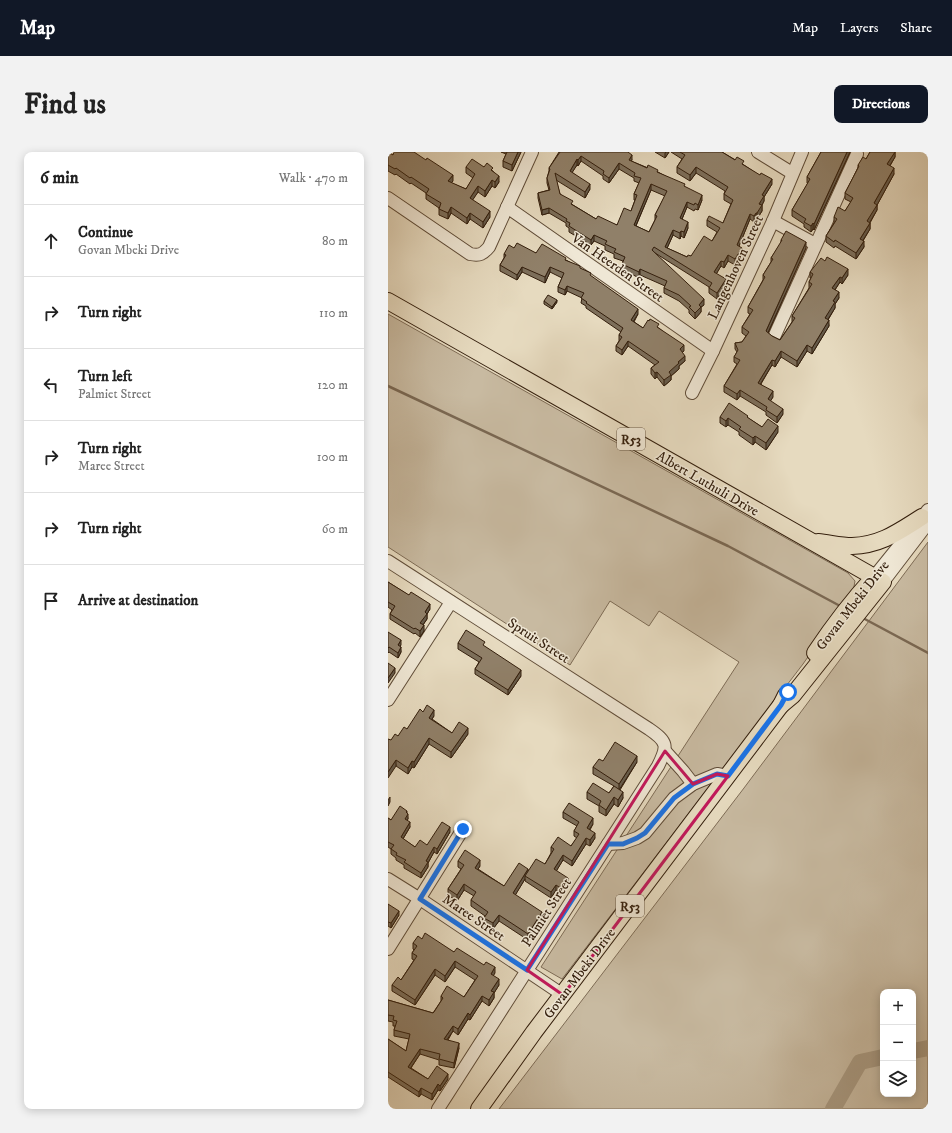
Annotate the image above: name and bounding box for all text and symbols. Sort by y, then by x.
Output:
text: Map [20,17,55,40]
text: Map [792,19,818,37]
text: Layers [840,19,878,37]
text: Share [900,19,932,37]
button: Directions [834,85,928,123]
text: Find us [24,87,106,122]
text: 6 min [40,167,79,189]
text: Walk · 470 m [279,170,348,186]
street label: Langenhoven Street [704,212,768,322]
text: Continue [78,223,133,242]
street label: Van Heerden Street [567,229,668,307]
icon: ahead [40,230,62,252]
text: 80 m [322,233,348,249]
text: Govan Mbeki Drive [78,242,179,258]
icon: right [40,302,62,324]
text: Turn right [78,303,141,322]
text: 110 m [319,305,348,321]
text: Turn left [78,367,132,386]
icon: left [40,374,62,396]
text: 120 m [317,377,348,393]
text: Palmiet Street [78,386,151,402]
road number: R53 [617,428,645,450]
text: Turn right [78,439,141,458]
icon: right [40,446,62,468]
street label: Albert Luthuli Drive [653,447,762,521]
text: 100 m [317,449,348,465]
text: Maree Street [78,458,145,474]
icon: right [40,518,62,540]
text: Turn right [78,519,141,538]
text: 60 m [322,521,348,537]
street label: Govan Mbeki Drive [812,557,894,654]
icon: arrive [40,590,62,612]
text: Arrive at destination [78,591,198,610]
street label: Spruit Street [504,614,573,668]
route start [779,683,797,701]
route end [454,820,472,838]
street label: Palmiet Street [518,874,576,950]
street label: Maree Street [439,890,509,946]
road number: R53 [616,895,644,917]
street label: Govan Mbeki Drive [540,925,620,1023]
map controls [880,989,916,1097]
button: + [880,989,916,1025]
button: − [880,1025,916,1061]
button: layers [880,1061,916,1097]

